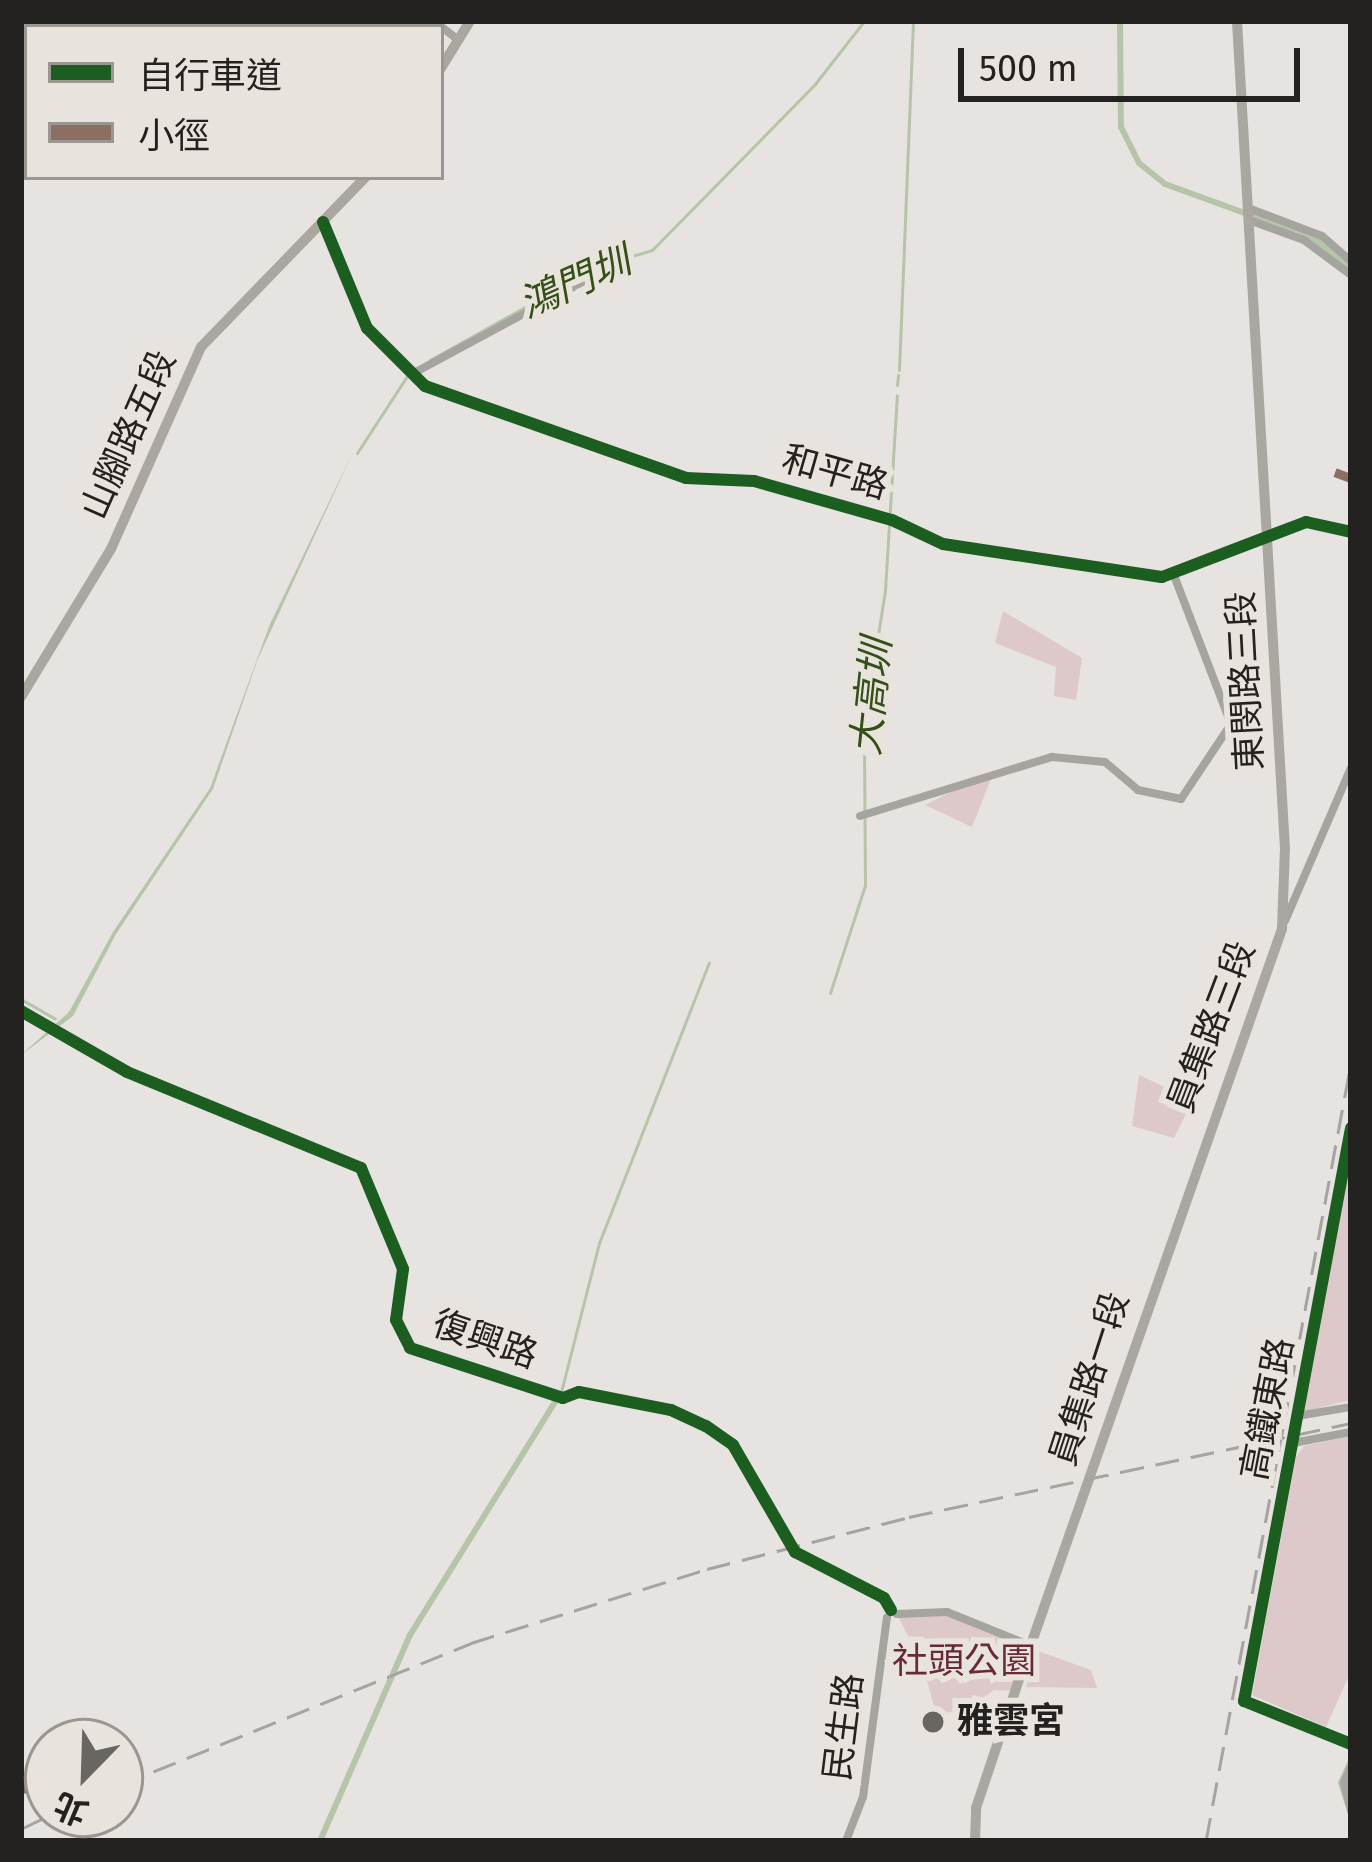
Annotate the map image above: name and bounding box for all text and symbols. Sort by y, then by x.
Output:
legend [24,24,444,180]
scale bar [964,24,1306,98]
text: 500 m [979,47,1078,91]
text: 自行車道 [138,54,282,98]
text: 小徑 [138,114,210,158]
water label: 鴻門圳 [512,238,638,328]
street label: 山腳路五段 [73,344,185,526]
street label: 和平路 [777,437,893,509]
street label: 東閔路三段 [1220,590,1272,772]
water label: 大高圳 [843,636,901,758]
street label: 員集路三段 [1160,935,1264,1119]
street label: 員集路一段 [1042,1287,1138,1471]
street label: 復興路 [427,1302,543,1378]
street label: 高鐵東路 [1233,1334,1303,1484]
park label: 社頭公園 [892,1640,1036,1684]
street label: 民生路 [816,1671,872,1783]
place label: 雅雲宮 [957,1700,1065,1744]
marker: 雅雲宮 [920,1709,946,1735]
north arrow [24,1718,144,1838]
text: 北 [48,1784,94,1833]

